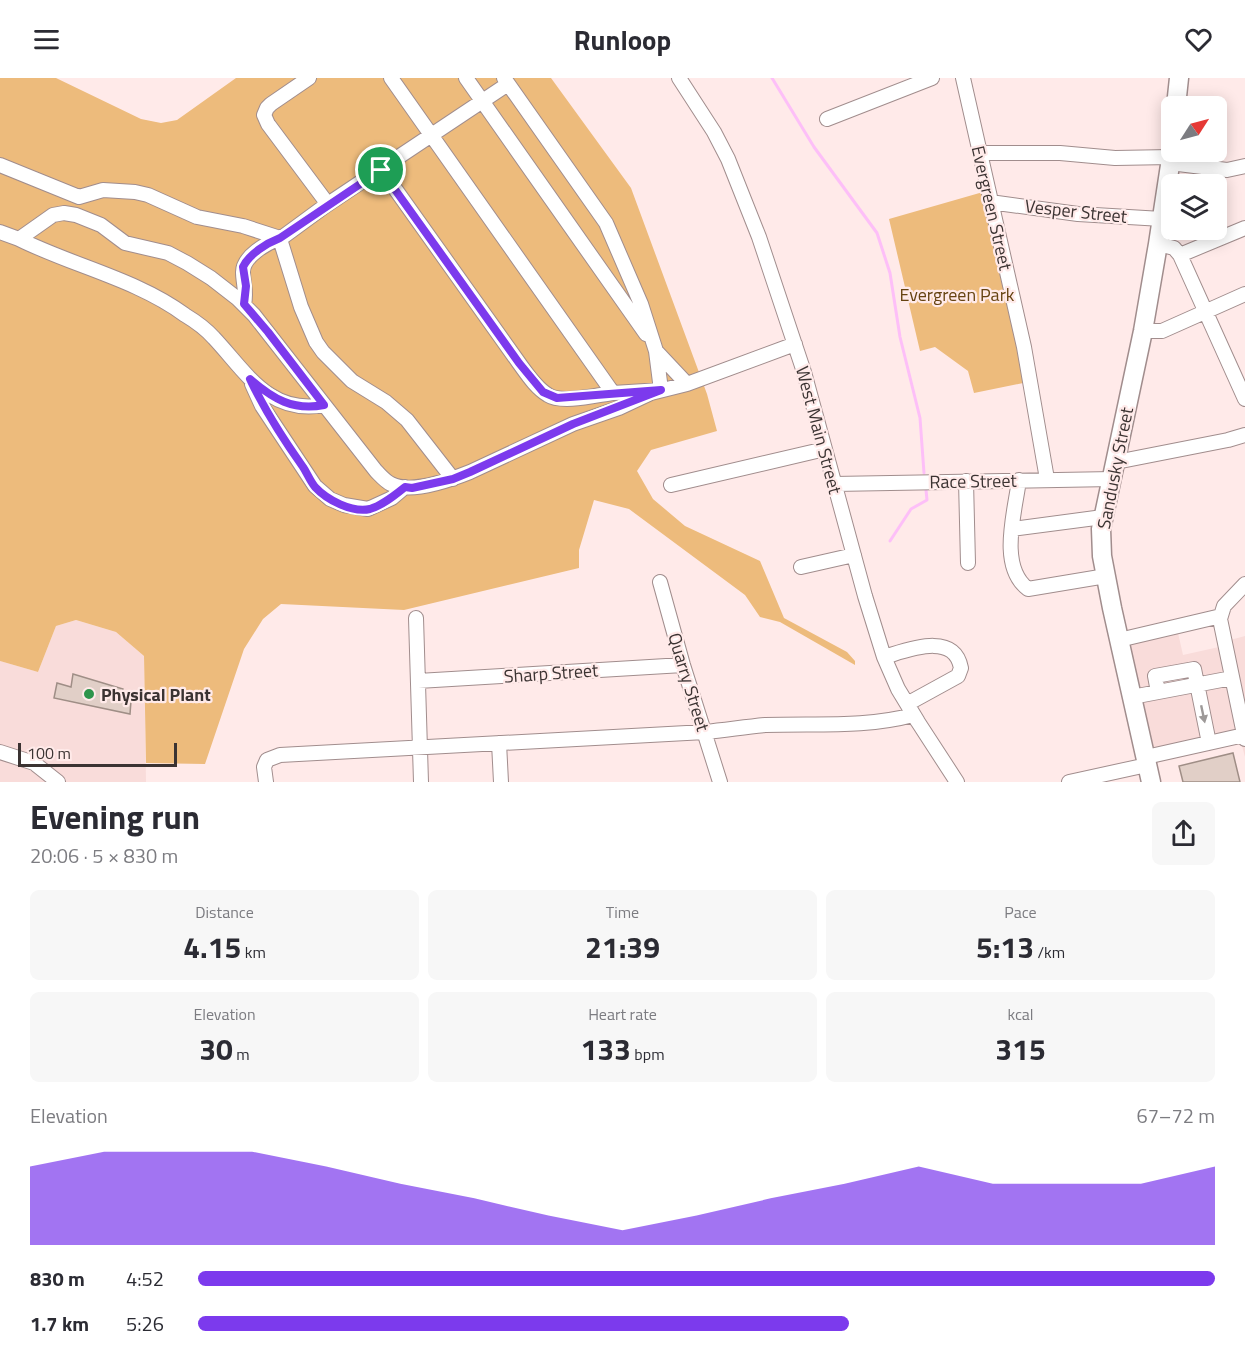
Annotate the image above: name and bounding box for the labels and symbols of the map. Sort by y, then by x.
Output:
north arrow [1161,96,1227,162]
street label: Evergreen Street [965,143,1020,274]
pin [355,144,406,195]
street label: Vesper Street [1024,192,1129,230]
park label: Evergreen Park [899,281,1015,308]
street label: West Main Street [789,363,849,498]
street label: Sandusky Street [1090,404,1140,531]
street label: Race Street [929,467,1018,495]
street label: Quarry Street [661,629,717,735]
street label: Sharp Street [503,656,600,690]
place label: Physical Plant [101,681,211,708]
marker: Physical Plant [82,687,96,701]
one-way arrow [1199,705,1208,724]
scale bar [18,740,177,768]

